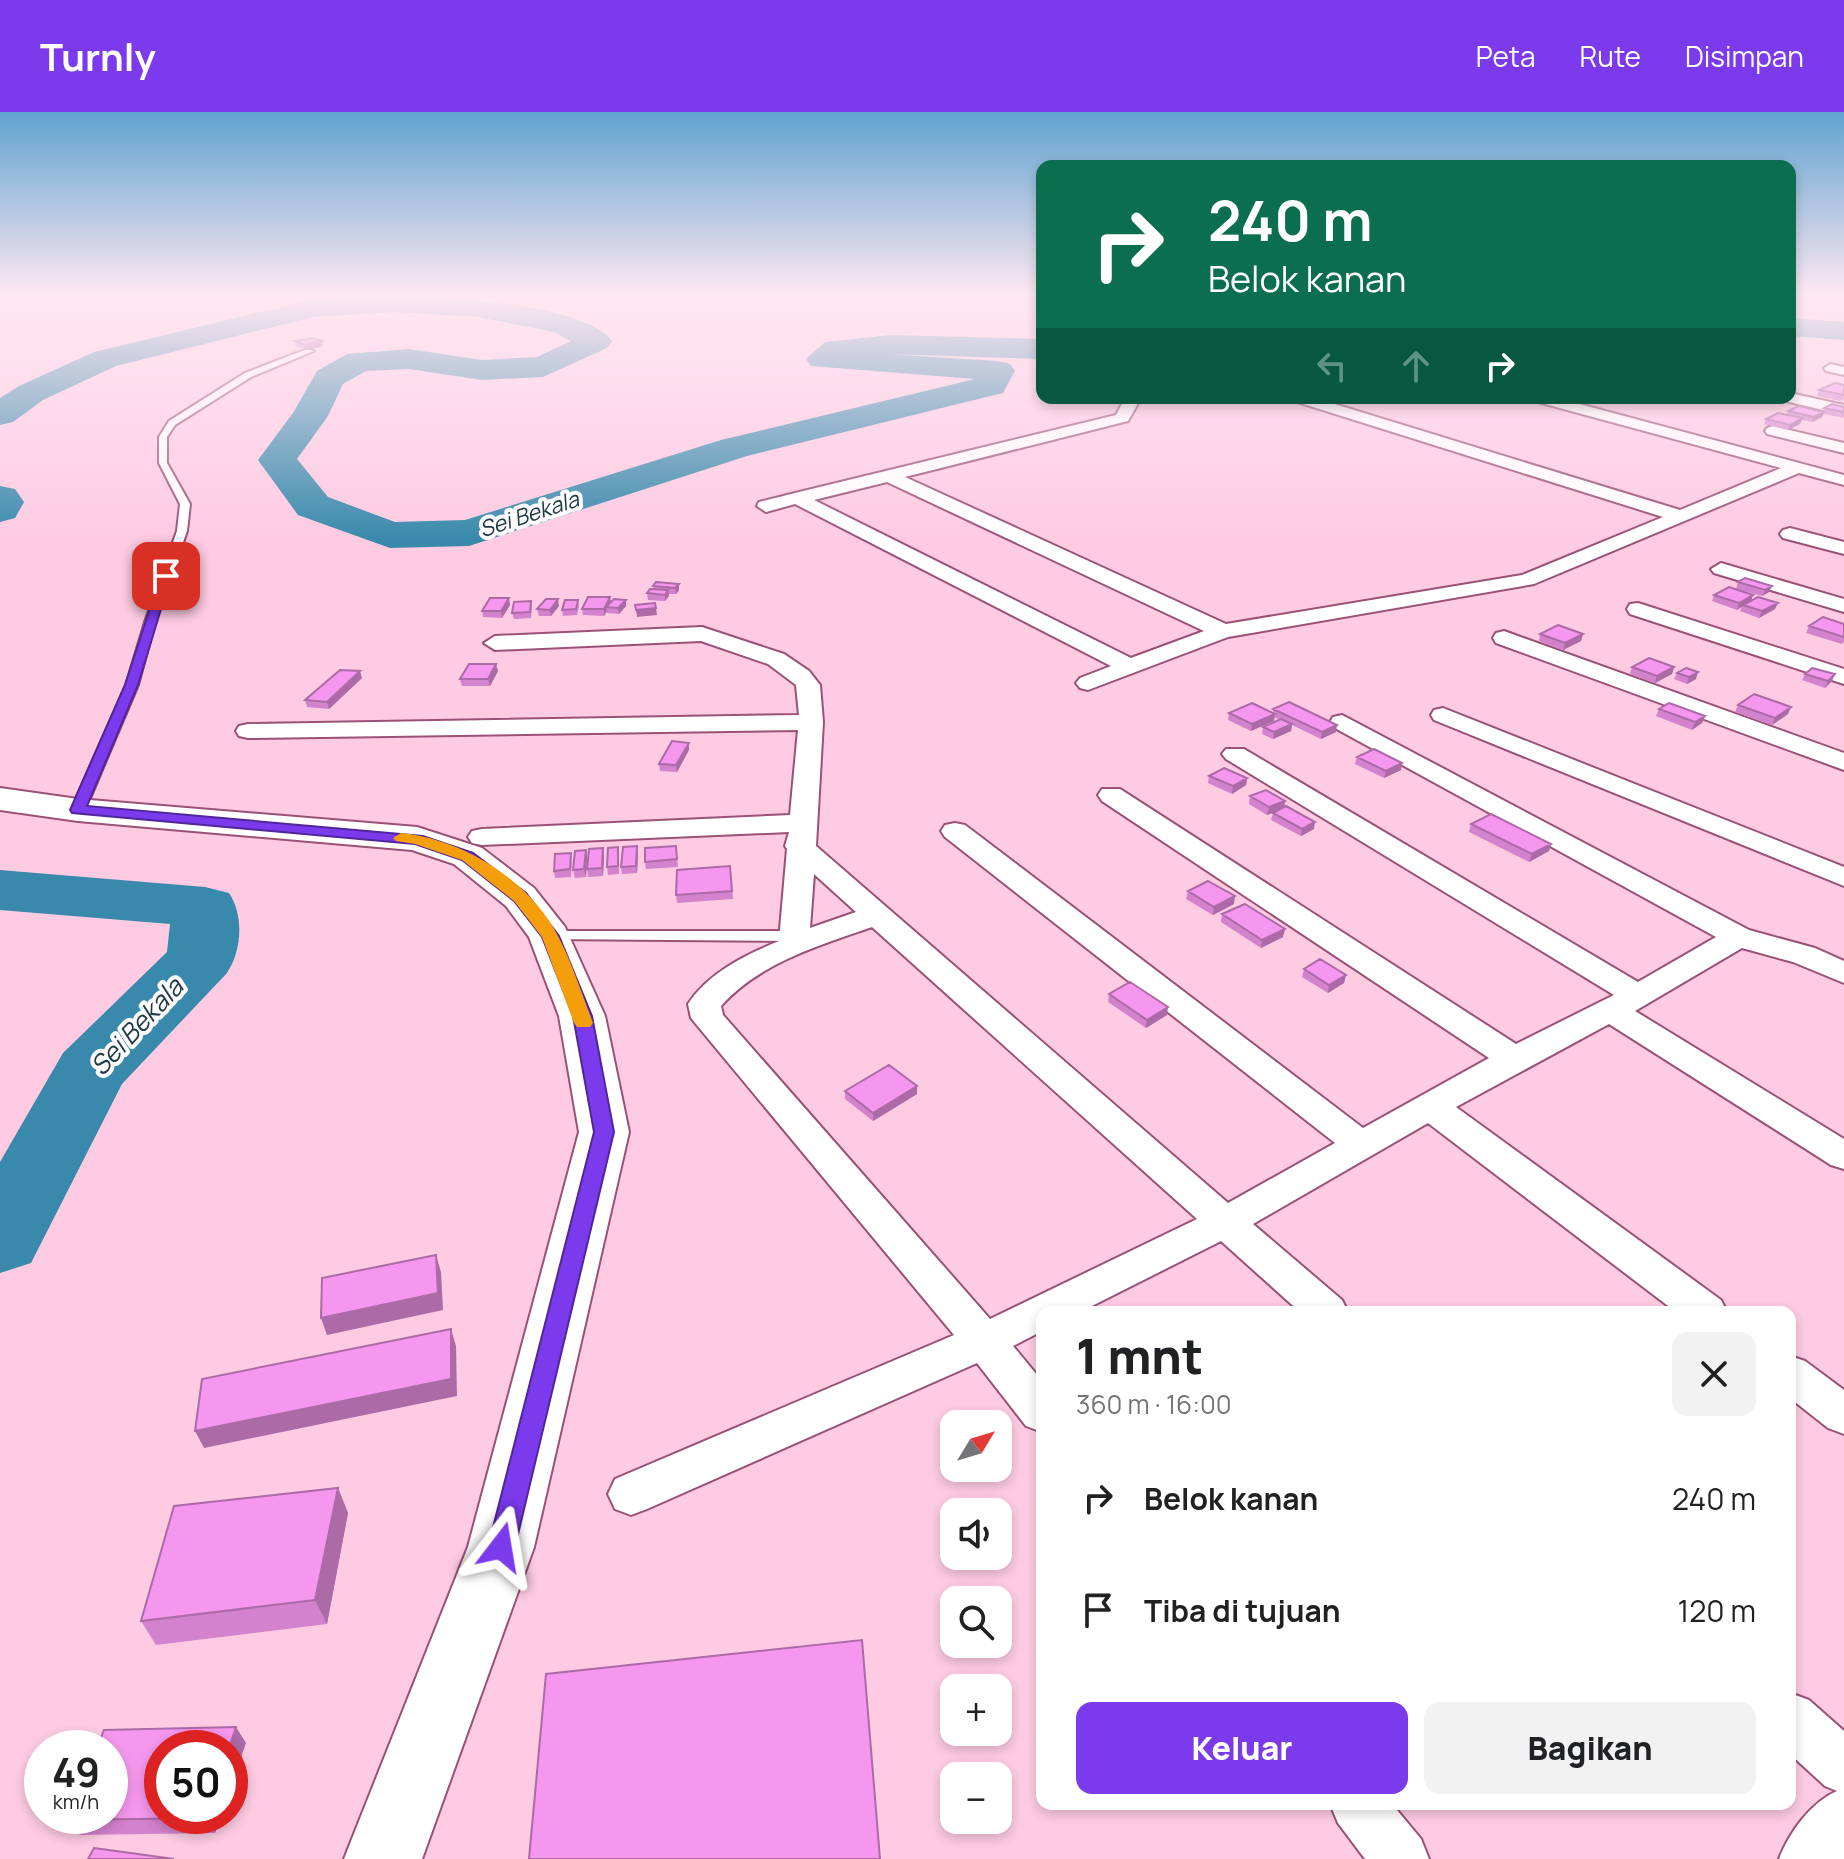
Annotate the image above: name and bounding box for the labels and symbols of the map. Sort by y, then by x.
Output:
water label: Sei Bekala [475,483,584,544]
pin [132,542,200,610]
water label: Sei Bekala [81,968,192,1083]
north arrow [940,1410,1012,1482]
position arrow [459,1505,543,1589]
speed limit sign: 50 [144,1730,248,1834]

